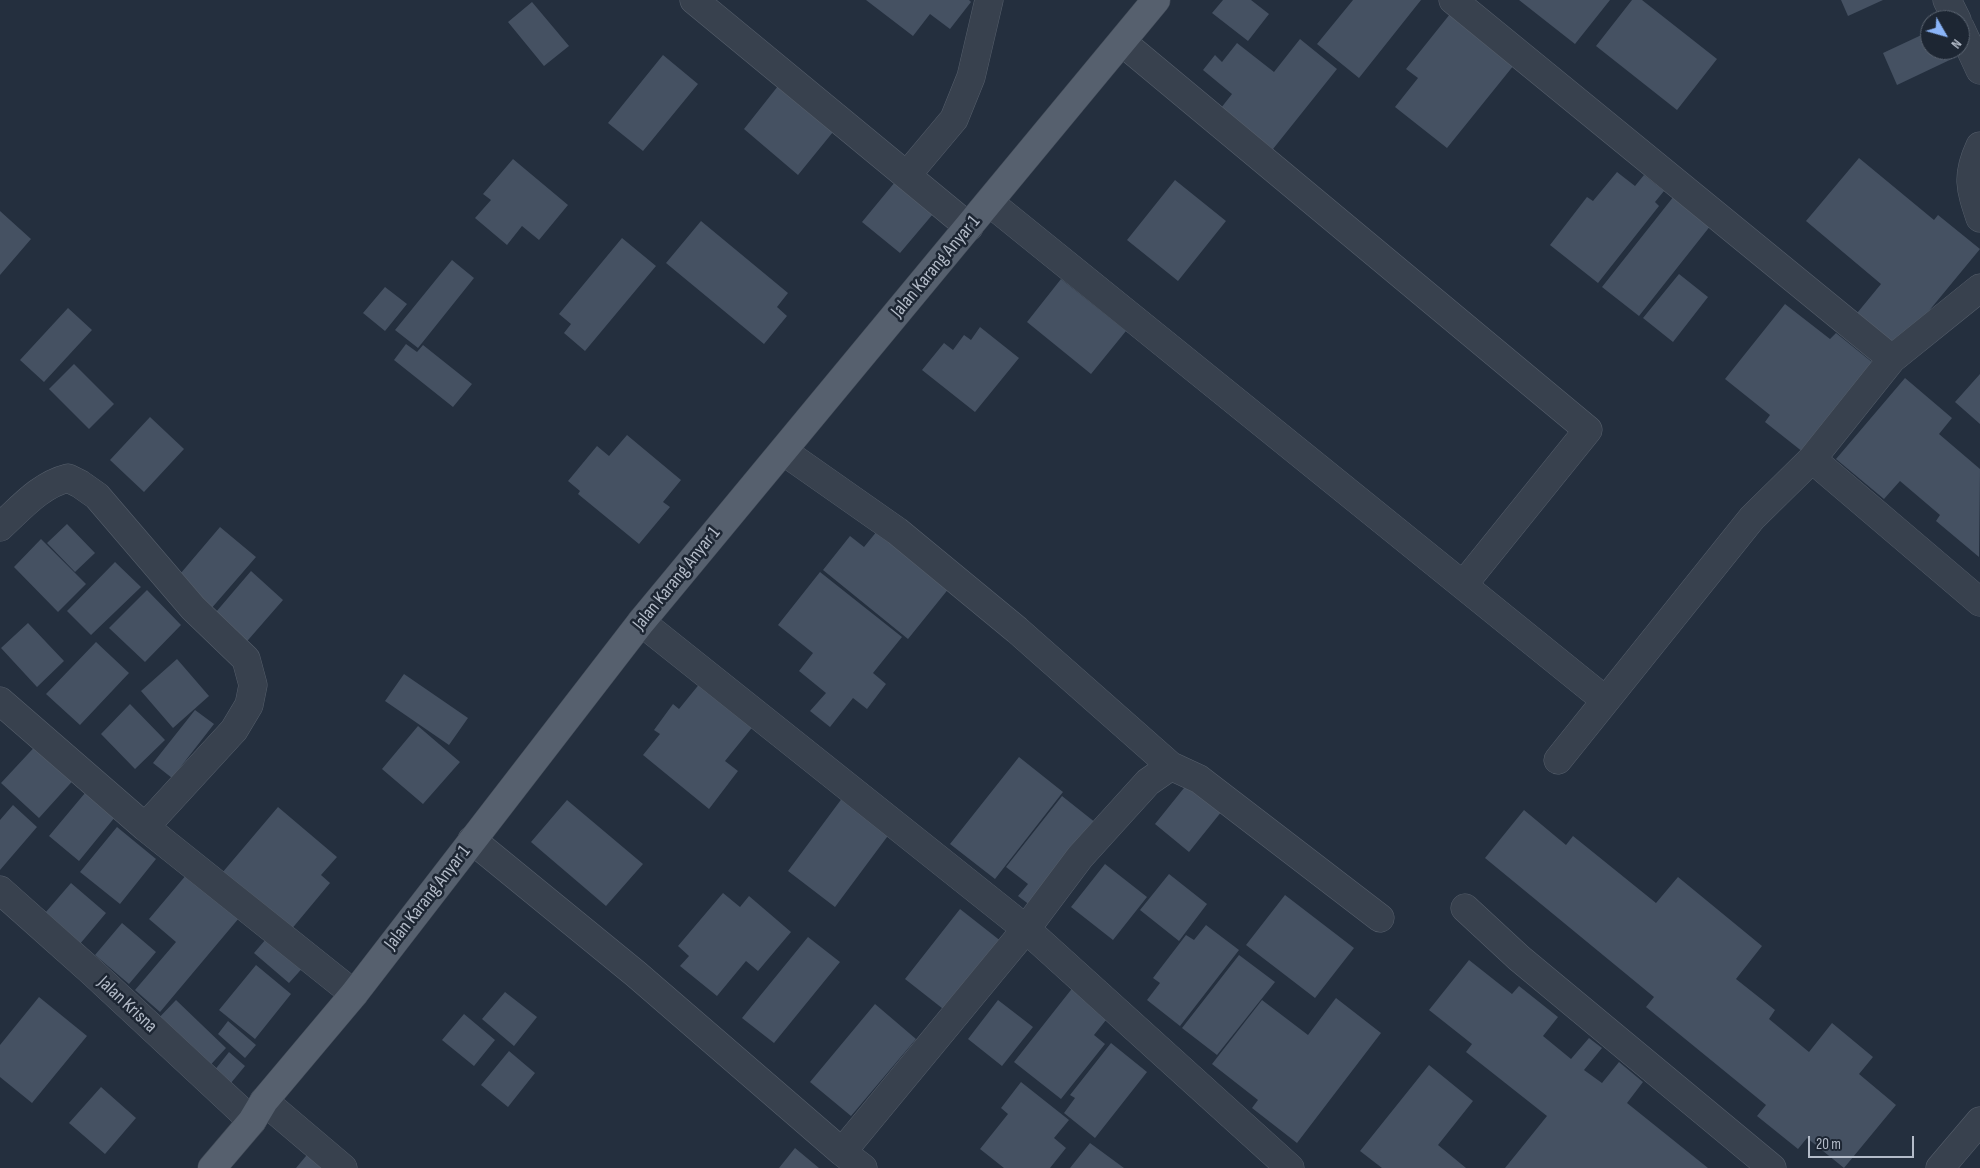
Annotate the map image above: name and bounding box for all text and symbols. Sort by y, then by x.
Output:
north arrow [1920,10,1970,60]
text: N [1947,36,1965,52]
street label: Jalan Karang Anyar 1 [887,211,985,323]
street label: Jalan Karang Anyar 1 [628,523,726,635]
street label: Jalan Karang Anyar 1 [380,841,476,955]
street label: Jalan Krisna [93,972,161,1038]
scale bar [1810,1126,1916,1158]
text: 20 m [1816,1135,1841,1154]

